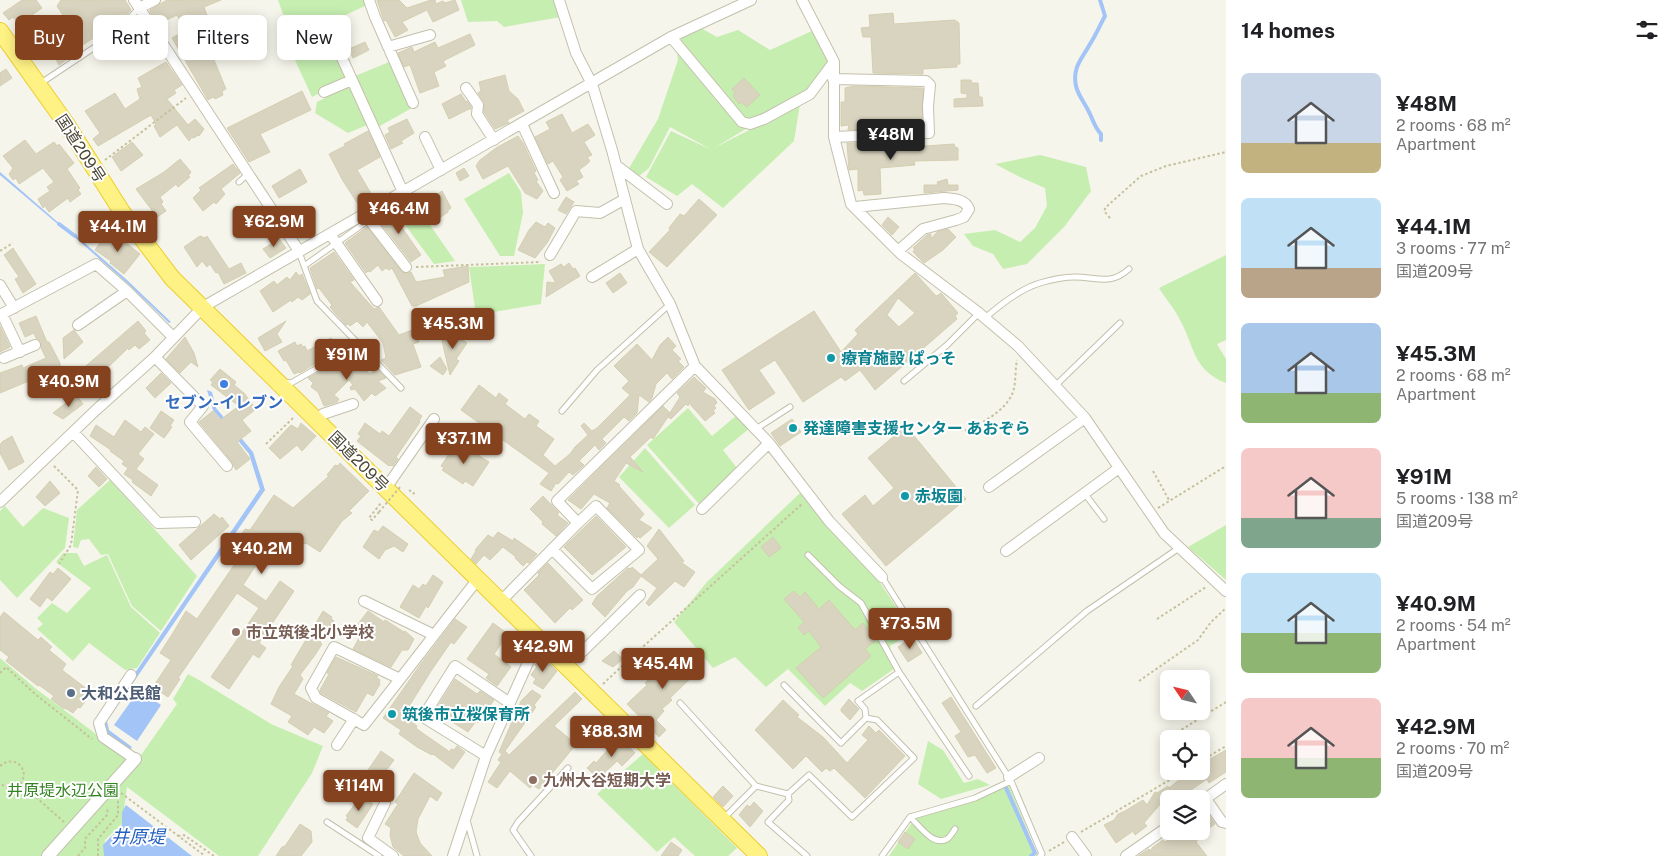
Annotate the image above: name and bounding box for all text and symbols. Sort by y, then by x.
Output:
chip: Buy [15,15,83,60]
chip: Rent [93,15,168,60]
chip: Filters [178,15,267,60]
chip: New [277,15,351,60]
icon: filters [1633,16,1661,44]
text: 14 homes [1241,18,1335,43]
text: ¥48M [1396,91,1457,116]
icon: home [1281,93,1341,153]
street label: 国道209号 [52,111,110,186]
text: 2 rooms · 68 m² [1396,116,1511,135]
pin: ¥48M [861,119,921,161]
text: ¥48M [868,125,914,144]
text: Apartment [1396,135,1476,154]
pin: ¥46.4M [358,192,440,235]
text: ¥46.4M [368,199,430,218]
pin: ¥62.9M [233,206,315,248]
pin: ¥44.1M [77,210,159,253]
text: ¥62.9M [244,212,304,231]
text: ¥44.1M [1396,214,1471,239]
text: ¥44.1M [89,217,147,236]
icon: home [1281,218,1341,278]
text: 3 rooms · 77 m² [1396,239,1510,258]
text: 国道209号 [1396,262,1473,281]
pin: ¥45.3M [412,308,494,350]
text: ¥45.3M [422,314,484,333]
pin: ¥91M [317,338,377,381]
text: ¥45.3M [1396,341,1476,366]
icon: home [1281,343,1341,403]
text: ¥91M [326,345,368,364]
place label: 療育施設 ぱっそ [841,349,957,368]
marker: 療育施設 ぱっそ [825,352,837,364]
pin: ¥40.9M [28,366,110,408]
text: 2 rooms · 68 m² [1396,366,1511,385]
text: ¥40.9M [39,372,99,391]
marker: セブン-イレブン [218,378,230,390]
text: Apartment [1396,385,1476,404]
place label: セブン-イレブン [165,393,283,412]
place label: 発達障害支援センター あおぞら [803,419,1031,438]
pin: ¥37.1M [423,422,505,465]
marker: 発達障害支援センター あおぞら [787,422,799,434]
street label: 国道209号 [325,427,393,495]
text: ¥37.1M [437,429,491,448]
text: ¥91M [1396,464,1452,489]
icon: home [1281,468,1341,528]
place label: 赤坂園 [915,487,963,506]
text: 5 rooms · 138 m² [1396,489,1518,508]
marker: 赤坂園 [899,490,911,502]
text: 国道209号 [1396,512,1473,531]
pin: ¥40.2M [221,532,303,575]
text: ¥40.2M [232,539,292,558]
text: ¥40.9M [1396,591,1476,616]
icon: home [1281,593,1341,653]
pin: ¥73.5M [869,608,951,650]
text: ¥73.5M [880,614,940,633]
text: 2 rooms · 54 m² [1396,616,1511,635]
place label: 市立筑後北小学校 [246,623,374,642]
marker: 市立筑後北小学校 [230,626,242,638]
pin: ¥42.9M [502,630,584,673]
text: Apartment [1396,635,1476,654]
text: ¥42.9M [513,637,573,656]
pin: ¥45.4M [622,648,704,690]
text: ¥45.4M [632,654,694,673]
north arrow [1160,670,1210,720]
map controls [1160,670,1210,840]
place label: 大和公民館 [81,684,161,703]
marker: 大和公民館 [65,687,77,699]
place label: 筑後市立桜保育所 [402,705,530,724]
marker: 筑後市立桜保育所 [386,708,398,720]
text: ¥42.9M [1396,714,1476,739]
pin: ¥88.3M [571,716,653,758]
icon: home [1281,718,1341,778]
text: ¥88.3M [581,722,643,741]
button: locate [1160,730,1210,780]
text: 2 rooms · 70 m² [1396,739,1509,758]
text: 国道209号 [1396,762,1473,781]
pin: ¥114M [324,770,394,812]
place label: 九州大谷短期大学 [543,771,671,790]
marker: 九州大谷短期大学 [527,774,539,786]
text: ¥114M [334,776,384,795]
park label: 井原堤水辺公園 [7,781,119,800]
button: layers [1160,790,1210,840]
water label: 井原堤 [111,826,167,847]

